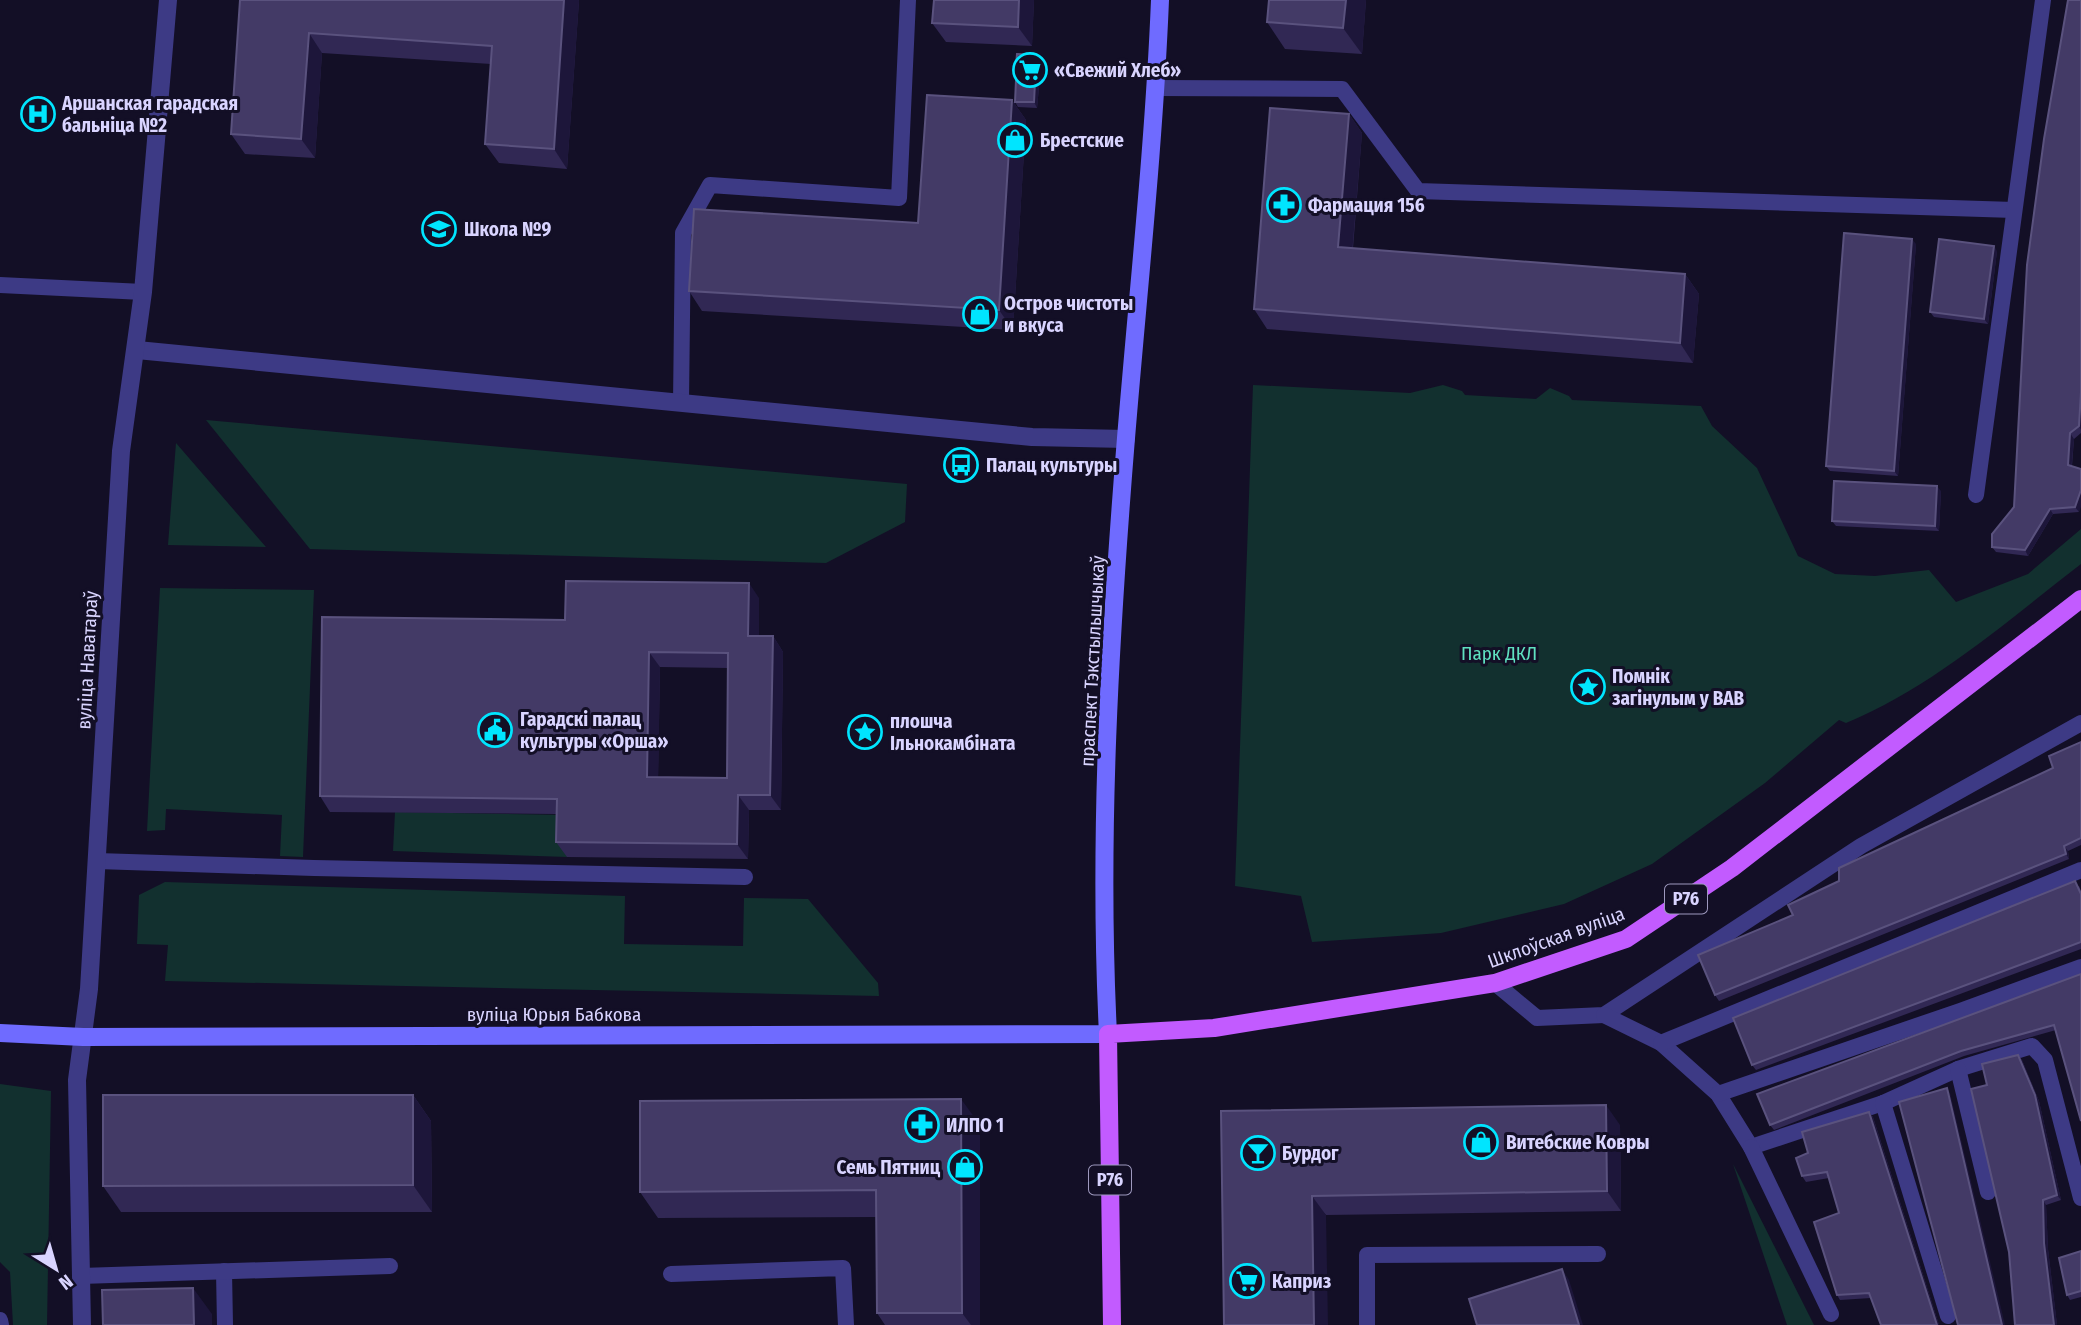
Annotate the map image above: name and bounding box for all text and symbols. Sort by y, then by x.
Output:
supermarket icon: «Свежий Хлеб» [1011,51,1049,89]
place label: «Свежий Хлеб» [1054,59,1181,82]
place label: Аршанская гарадская бальніца №2 [61,92,238,137]
hospital icon: Аршанская гарадская бальніца №2 [19,95,57,133]
shop icon: Брестские [996,121,1034,159]
place label: Брестские [1040,129,1124,152]
pharmacy icon: Фармация 156 [1265,186,1303,224]
place label: Фармация 156 [1308,194,1425,217]
school or university icon: Школа №9 [420,210,458,248]
place label: Школа №9 [464,218,551,241]
place label: Остров чистоты и вкуса [1004,292,1133,337]
shop icon: Остров чистоты и вкуса [961,295,999,333]
bus stop icon: Палац культуры [942,446,980,484]
place label: Палац культуры [986,454,1117,477]
street label: праспект Тэкстыльшчыкаў [1075,554,1110,767]
street label: вуліца Наватараў [72,590,103,730]
park label: Парк ДКЛ [1461,642,1537,665]
place label: Помнік загінулым у ВАВ [1612,665,1745,710]
place icon: Помнік загінулым у ВАВ [1569,668,1607,706]
place label: Гарадскі палац культуры «Орша» [520,708,668,753]
place label: плошча Ільнокамбіната [890,710,1016,755]
public building icon: Гарадскі палац культуры «Орша» [476,711,514,749]
place icon: плошча Ільнокамбіната [846,713,884,751]
road number: Р76 [1665,884,1707,914]
street label: Шклоўская вуліца [1485,902,1628,973]
street label: вуліца Юрыя Бабкова [467,1003,641,1026]
pharmacy icon: ИЛПО 1 [903,1106,941,1144]
place label: ИЛПО 1 [946,1114,1004,1137]
shop icon: Витебские Ковры [1462,1123,1500,1161]
place label: Витебские Ковры [1506,1131,1649,1154]
bar icon: Бурдог [1239,1134,1277,1172]
place label: Бурдог [1282,1142,1339,1165]
shop icon: Семь Пятниц [946,1148,984,1186]
place label: Семь Пятниц [836,1156,941,1179]
road number: Р76 [1089,1166,1131,1195]
north arrow [21,1234,91,1304]
supermarket icon: Каприз [1228,1262,1266,1300]
text: N [54,1270,77,1295]
place label: Каприз [1272,1270,1332,1293]

